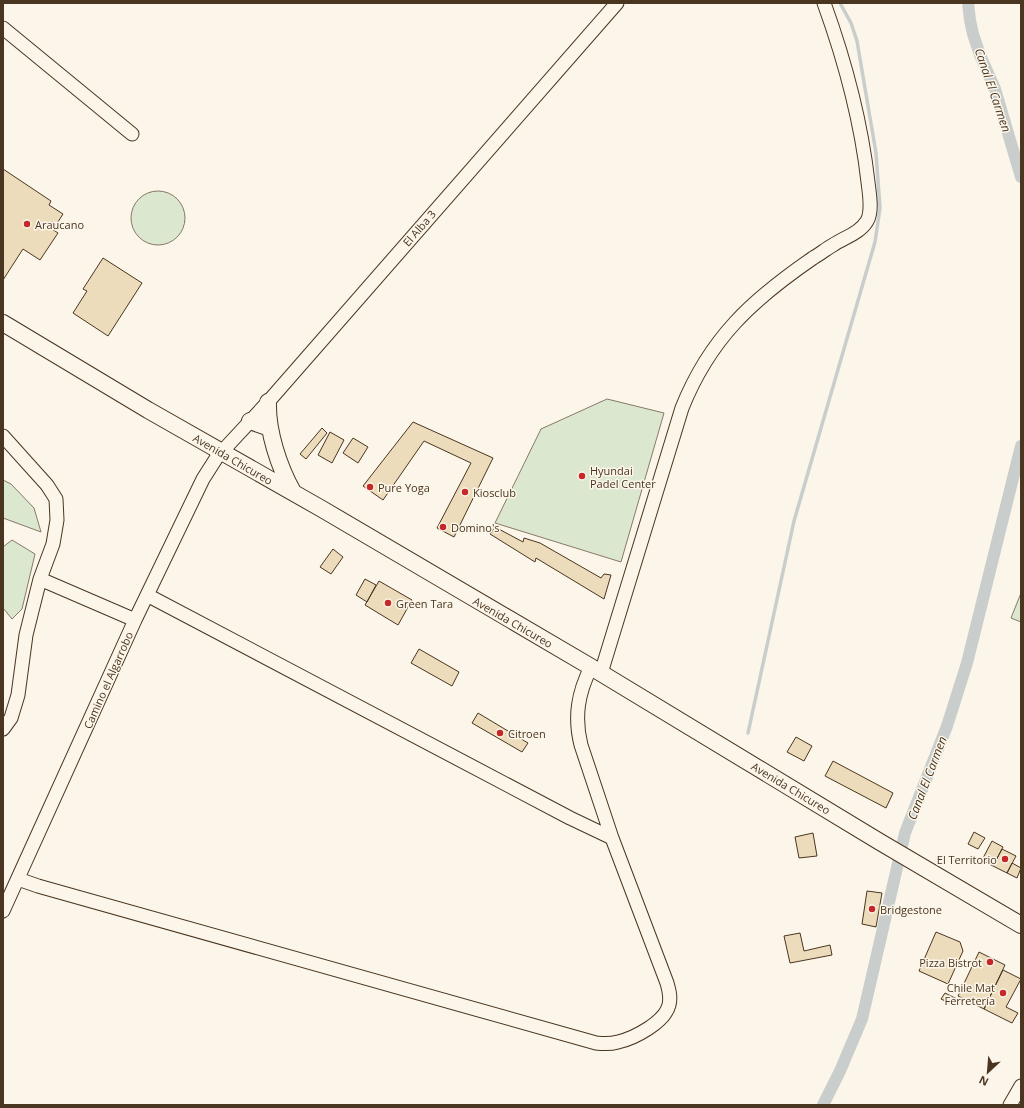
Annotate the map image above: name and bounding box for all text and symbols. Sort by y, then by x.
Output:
water label: Canal El Carmen [971,46,1015,134]
street label: El Alba 3 [399,207,439,249]
place label: Araucano [35,217,84,232]
marker: Araucano [22,219,32,229]
street label: Avenida Chicureo [190,430,276,488]
place label: Hyundai Padel Center [590,463,656,491]
marker: Hyundai Padel Center [577,471,587,481]
place label: Pure Yoga [378,480,430,495]
marker: Pure Yoga [365,482,375,492]
place label: Kiosclub [473,485,516,500]
marker: Kiosclub [460,487,470,497]
place label: Domino's [451,520,500,535]
marker: Domino's [438,522,448,532]
street label: Avenida Chicureo [470,593,556,651]
place label: Green Tara [396,596,453,611]
marker: Green Tara [383,598,393,608]
street label: Camino el Algarrobo [80,629,136,731]
place label: Citroen [508,726,546,741]
marker: Citroen [495,728,505,738]
water label: Canal El Carmen [903,734,951,822]
street label: Avenida Chicureo [749,758,834,818]
place label: El Territorio [937,852,997,867]
marker: El Territorio [1000,854,1010,864]
place label: Bridgestone [880,902,942,917]
marker: Bridgestone [867,904,877,914]
place label: Pizza Bistrot [919,955,982,970]
marker: Pizza Bistrot [985,957,995,967]
place label: Chile Mat Ferretería [944,980,995,1008]
marker: Chile Mat Ferretería [998,988,1008,998]
north arrow [968,1052,1008,1092]
text: N [976,1073,991,1090]

